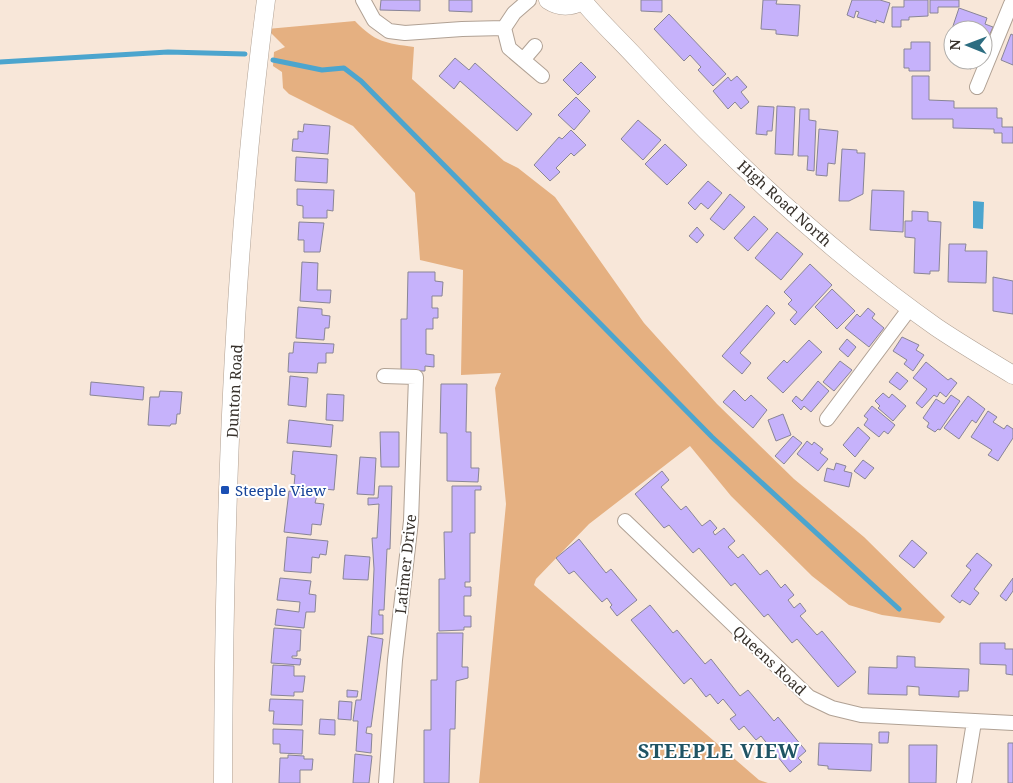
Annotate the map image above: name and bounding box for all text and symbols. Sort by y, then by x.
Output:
north arrow [943,20,993,70]
text: N [945,39,964,50]
street label: High Road North [734,155,837,251]
street label: Dunton Road [222,344,246,438]
place label: Steeple View [235,480,326,500]
marker: Steeple View [219,484,231,496]
street label: Latimer Drive [390,513,420,615]
street label: Queens Road [729,621,811,699]
district label: STEEPLE VIEW [638,737,800,764]

